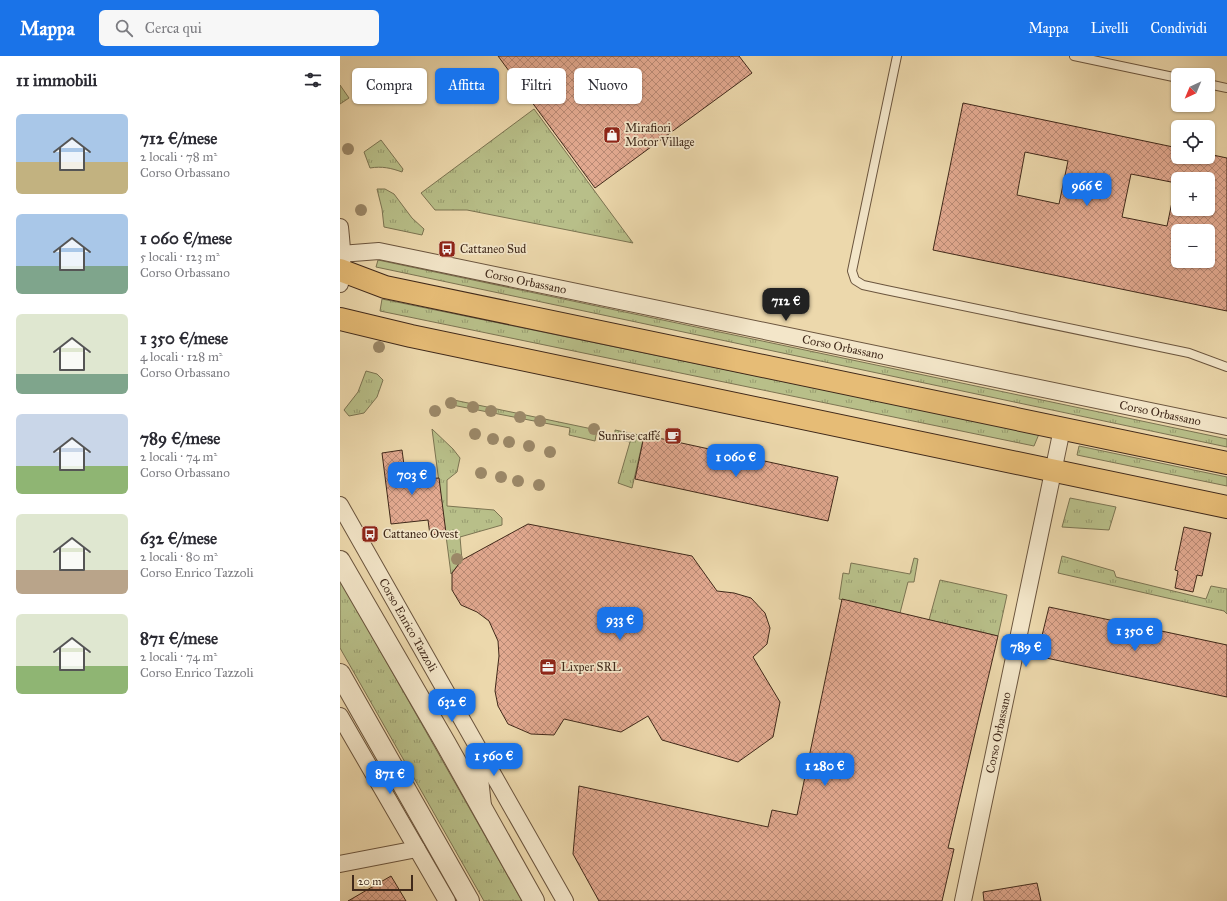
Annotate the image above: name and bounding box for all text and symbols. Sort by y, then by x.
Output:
search box [99,10,379,46]
text: Mappa [20,17,75,40]
icon: search [113,17,135,39]
text: Cerca qui [145,19,202,37]
text: Mappa [1028,20,1069,37]
text: Livelli [1091,20,1129,37]
text: Condividi [1151,20,1207,37]
chip: Compra [352,68,427,104]
chip: Affitta [435,68,499,104]
chip: Filtri [507,68,566,104]
chip: Nuovo [574,68,642,104]
north arrow [1171,68,1215,112]
map controls [1171,68,1215,268]
icon: filters [302,69,324,91]
text: 11 immobili [16,70,97,91]
button: locate [1171,120,1215,164]
place label: Mirafiori Motor Village [625,121,695,150]
shop icon: Mirafiori Motor Village [602,125,622,145]
text: 712 €/mese [140,128,217,149]
icon: home [48,130,96,178]
text: 2 locali · 78 m² [140,149,217,165]
text: Corso Orbassano [140,165,230,181]
button: + [1171,172,1215,216]
pin: 966 € [1059,173,1115,207]
text: 966 € [1072,178,1103,194]
button: − [1171,224,1215,268]
text: 1 060 €/mese [140,228,232,249]
icon: home [48,230,96,278]
bus stop icon: Cattaneo Sud [437,239,457,259]
place label: Cattaneo Sud [460,242,526,256]
text: 5 locali · 123 m² [140,249,220,265]
text: Corso Orbassano [140,265,230,281]
street label: Corso Orbassano [484,266,568,297]
pin: 712 € [758,288,814,322]
text: 712 € [771,293,801,309]
text: 1 350 €/mese [140,328,228,349]
icon: home [48,330,96,378]
street label: Corso Orbassano [801,332,885,363]
text: 4 locali · 128 m² [140,349,223,365]
text: Corso Orbassano [140,365,230,381]
street label: Corso Orbassano [1118,398,1202,428]
cafe icon: Sunrise caffé [663,426,683,446]
text: 789 €/mese [140,428,220,449]
place label: Sunrise caffé [598,429,660,443]
icon: home [48,430,96,478]
pin: 1 060 € [699,444,773,478]
text: 2 locali · 74 m² [140,449,217,465]
text: 1 060 € [716,449,756,465]
pin: 703 € [384,462,440,496]
text: Corso Orbassano [140,465,230,481]
text: 703 € [397,467,427,483]
bus stop icon: Cattaneo Ovest [360,524,380,544]
place label: Cattaneo Ovest [383,527,459,541]
text: 632 €/mese [140,528,217,549]
icon: home [48,530,96,578]
text: 2 locali · 80 m² [140,549,218,565]
text: Corso Enrico Tazzoli [140,565,254,581]
street label: Corso Enrico Tazzoli [376,576,441,675]
pin: 933 € [592,607,648,641]
text: 933 € [606,612,634,628]
pin: 1 350 € [1098,618,1172,652]
text: 1 350 € [1116,623,1154,639]
text: 871 €/mese [140,628,218,649]
icon: home [48,630,96,678]
pin: 789 € [998,634,1054,668]
text: 789 € [1010,639,1042,655]
text: 2 locali · 74 m² [140,649,217,665]
office icon: Lixper SRL [538,657,558,677]
place label: Lixper SRL [561,660,621,674]
text: Corso Enrico Tazzoli [140,665,254,681]
pin: 632 € [424,689,480,723]
street label: Corso Orbassano [983,691,1014,775]
text: 632 € [438,694,466,710]
pin: 1 560 € [457,743,531,777]
text: 1 560 € [475,748,513,764]
pin: 1 280 € [788,753,862,787]
text: 1 280 € [805,758,845,774]
pin: 871 € [362,761,418,795]
text: 871 € [375,766,405,782]
scale bar [352,873,413,892]
text: 20 m [358,875,381,888]

